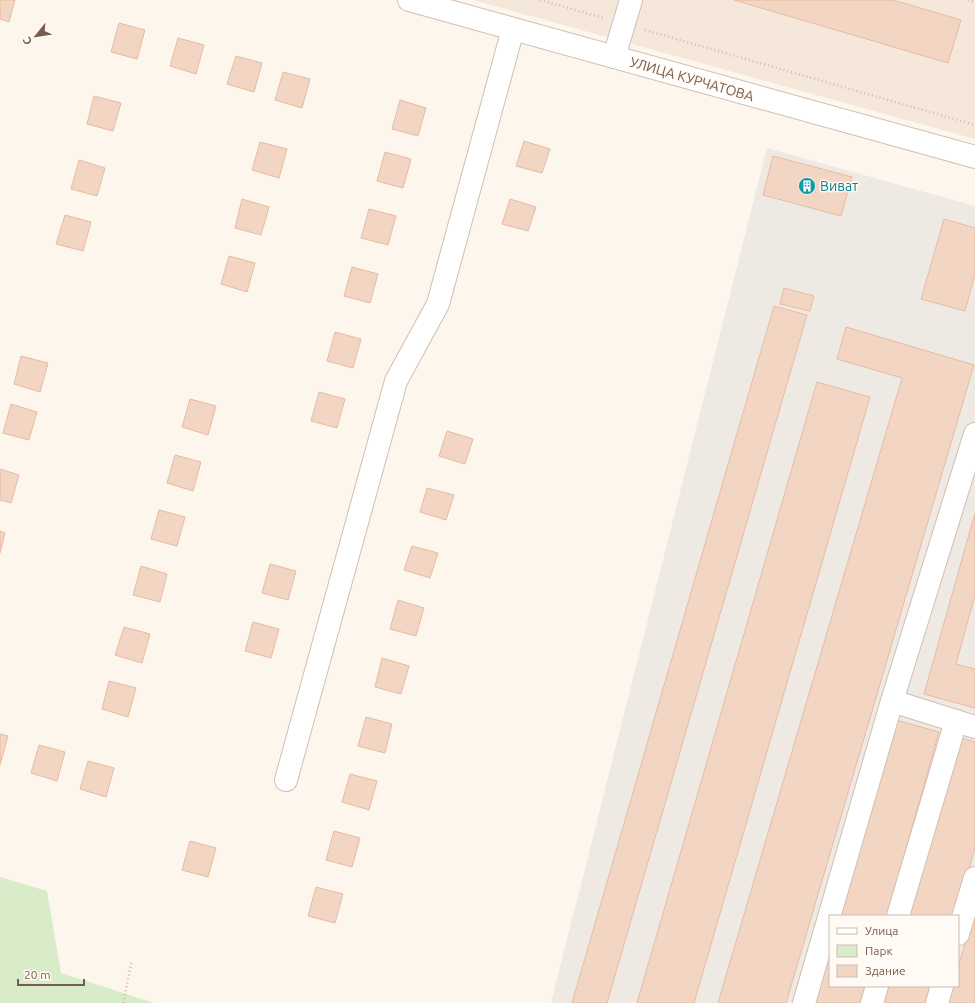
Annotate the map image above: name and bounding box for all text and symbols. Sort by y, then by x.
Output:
north arrow [16,16,56,56]
text: С [20,35,34,47]
street label: УЛИЦА КУРЧАТОВА [628,54,756,104]
building icon: Виват [797,176,817,196]
place label: Виват [820,178,858,194]
legend [829,915,959,987]
text: Улица [865,924,898,937]
text: Парк [865,944,893,957]
scale bar [18,961,84,987]
text: Здание [865,964,906,977]
text: 20 m [24,968,51,981]

